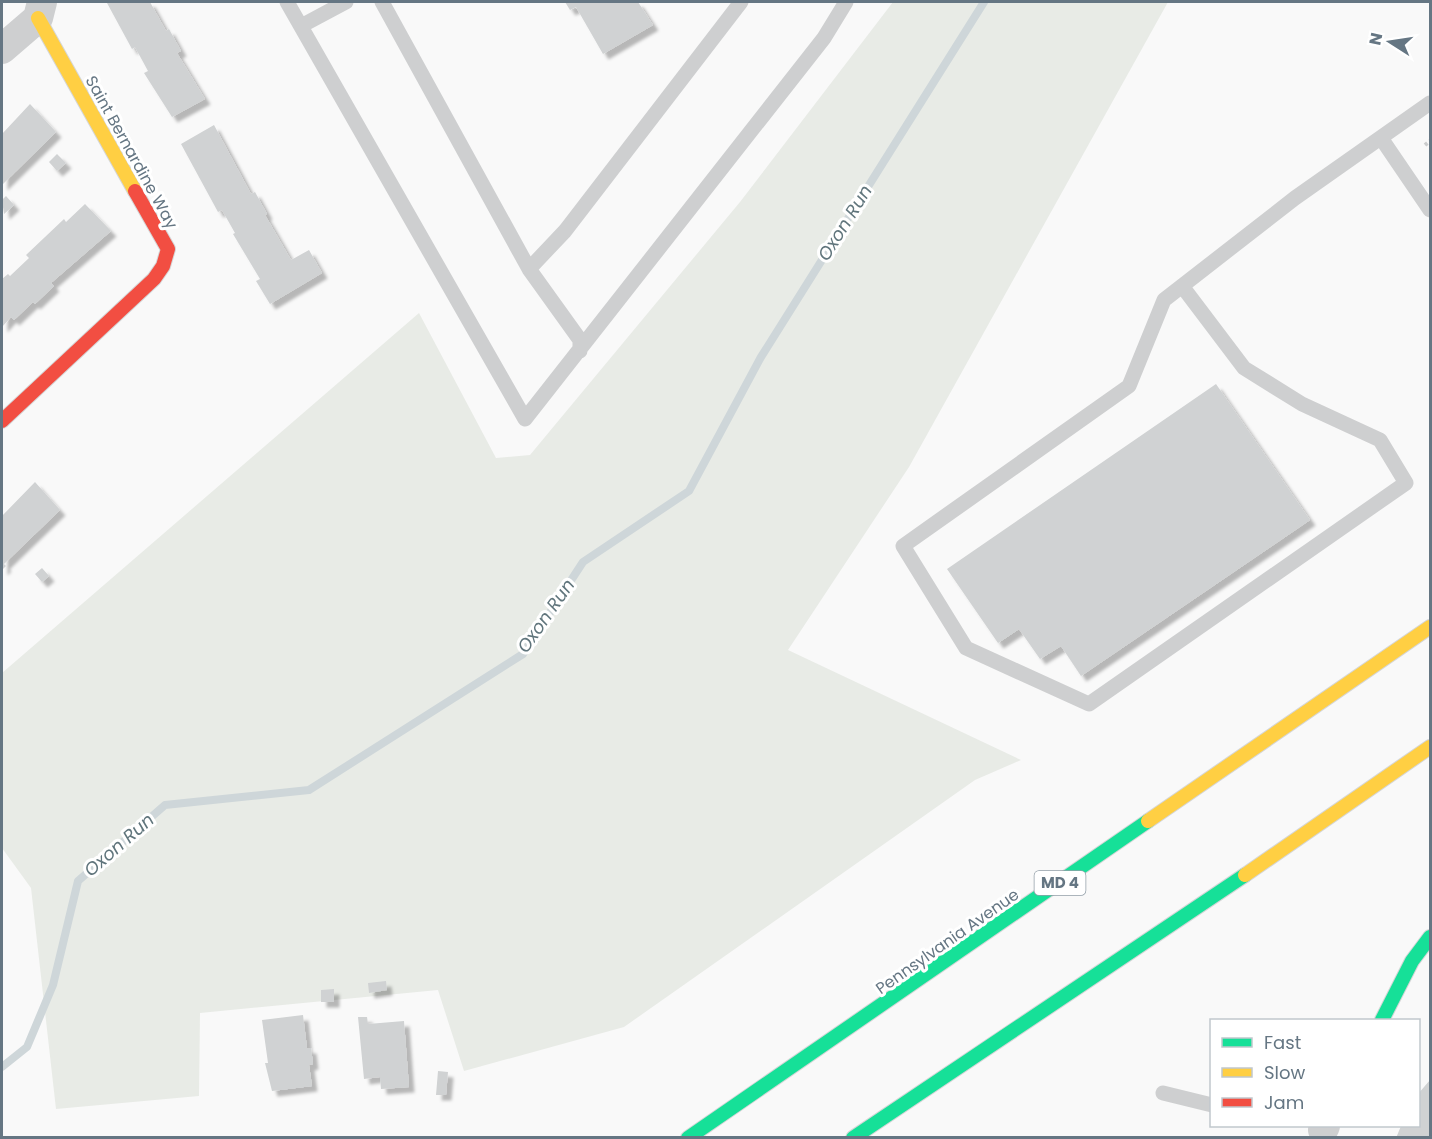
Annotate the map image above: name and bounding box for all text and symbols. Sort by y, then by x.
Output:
north arrow [1360,12,1420,72]
text: N [1363,31,1388,47]
street label: Saint Bernardine Way [80,72,183,233]
water label: Oxon Run [811,180,878,265]
water label: Oxon Run [511,574,580,658]
water label: Oxon Run [78,807,159,882]
road number: MD 4 [1034,871,1086,895]
street label: Pennsylvania Avenue [871,883,1024,1000]
legend [1210,1019,1420,1127]
text: Fast [1264,1030,1301,1055]
text: Slow [1264,1060,1306,1085]
text: Jam [1264,1090,1304,1115]

